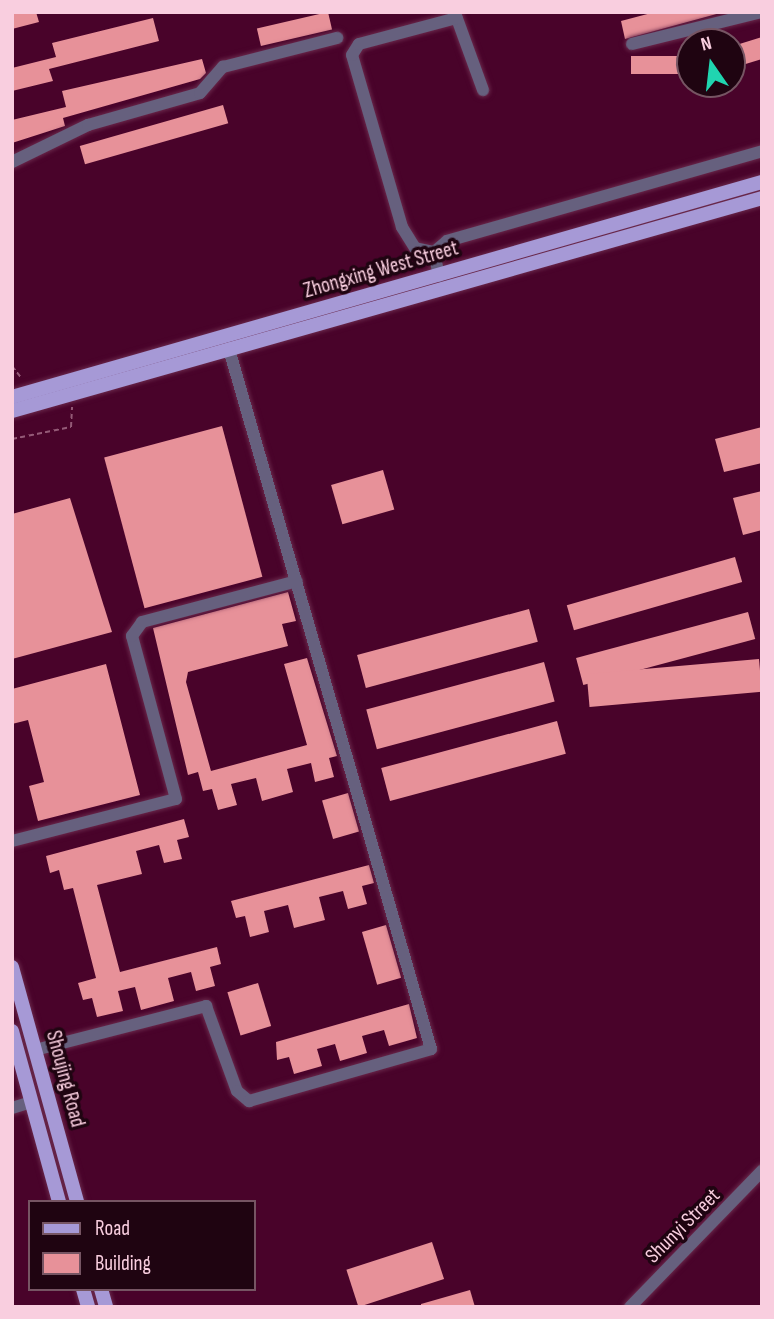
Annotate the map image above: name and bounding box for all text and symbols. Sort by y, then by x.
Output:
north arrow [676,28,746,98]
text: N [699,32,714,56]
street label: Zhongxing West Street [301,236,461,304]
street label: Shoujing Road [40,1028,90,1130]
street label: Shunyi Street [640,1183,726,1269]
legend [28,1200,256,1291]
text: Road [95,1216,130,1241]
text: Building [95,1251,151,1276]

